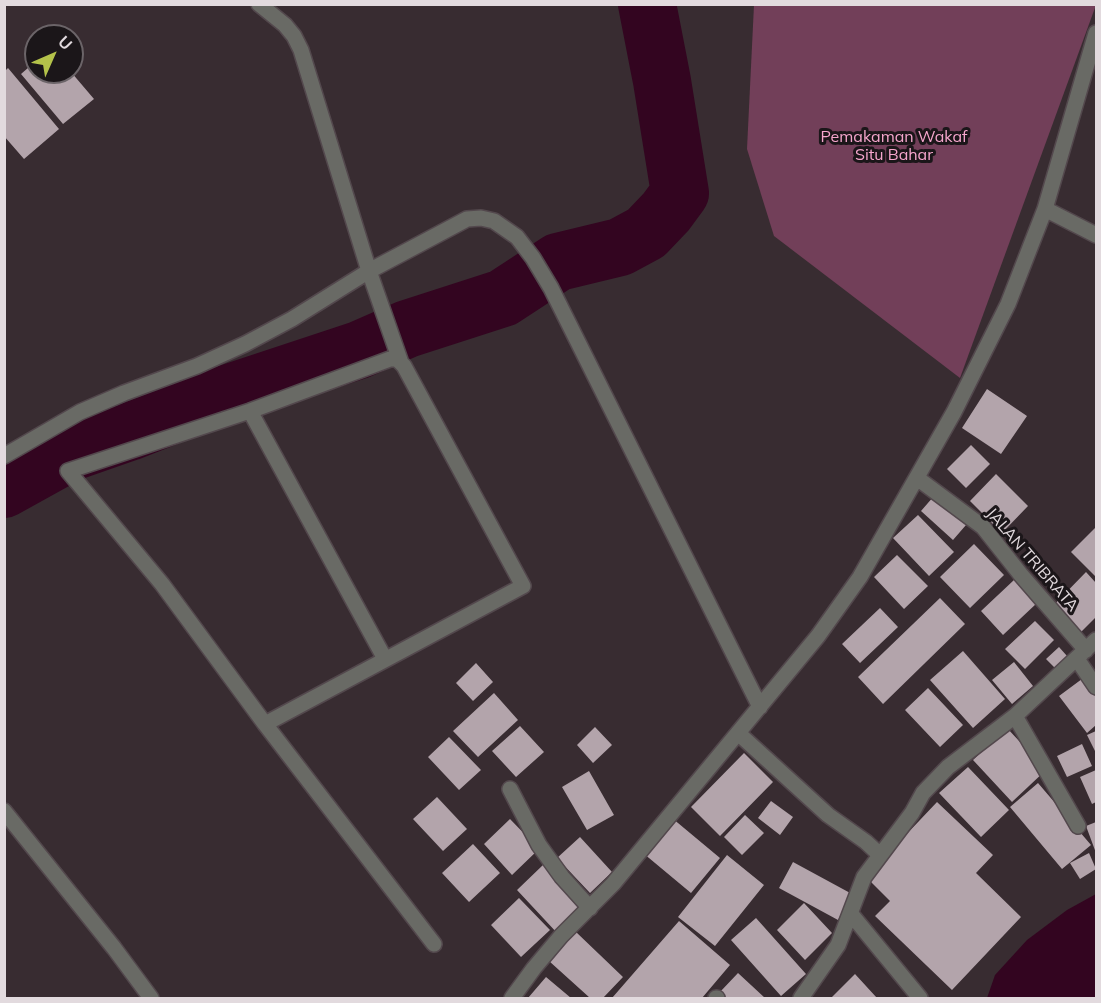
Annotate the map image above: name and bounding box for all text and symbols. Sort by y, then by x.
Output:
north arrow [24,24,84,84]
text: U [54,31,77,54]
park label: Pemakaman Wakaf Situ Bahar [820,127,968,165]
street label: JALAN TRIBRATA [982,504,1082,616]

